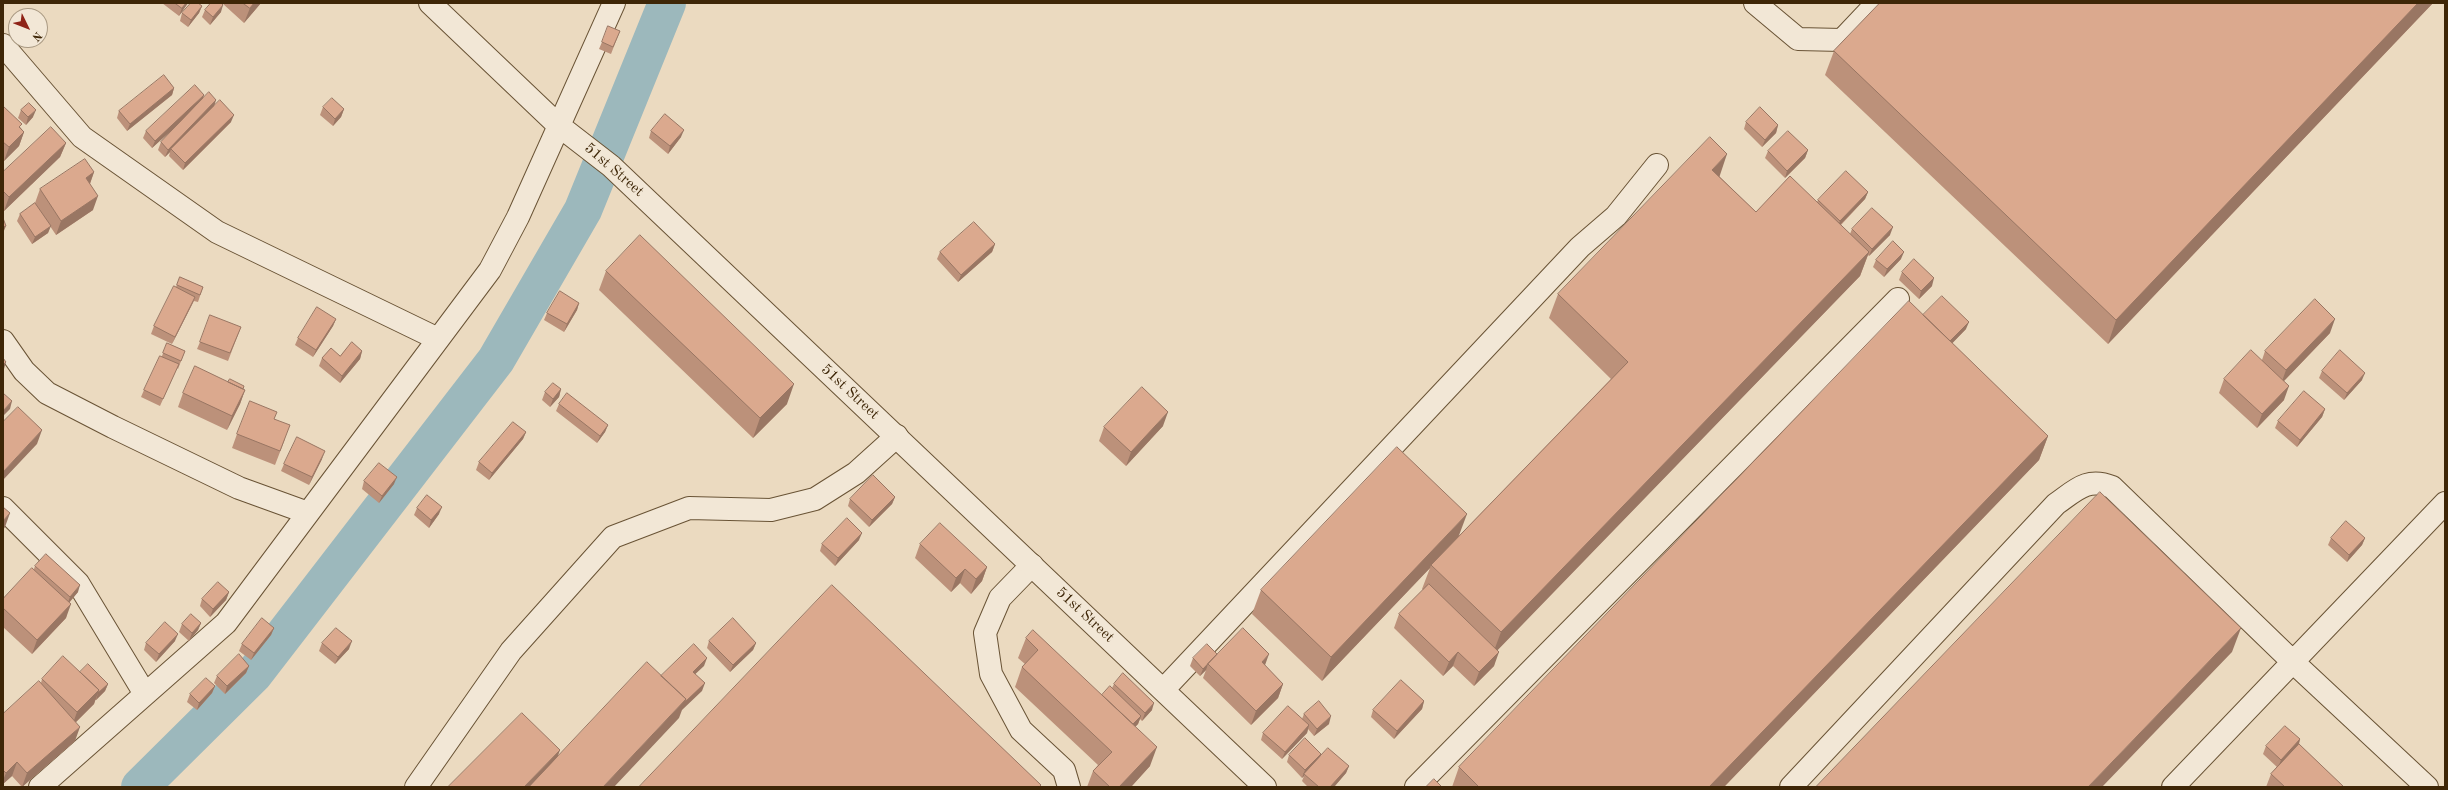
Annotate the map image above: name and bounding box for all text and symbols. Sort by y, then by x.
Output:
north arrow [8,8,48,48]
text: N [30,29,43,43]
street label: 51st Street [581,139,647,201]
street label: 51st Street [817,360,883,424]
street label: 51st Street [1052,583,1118,647]

